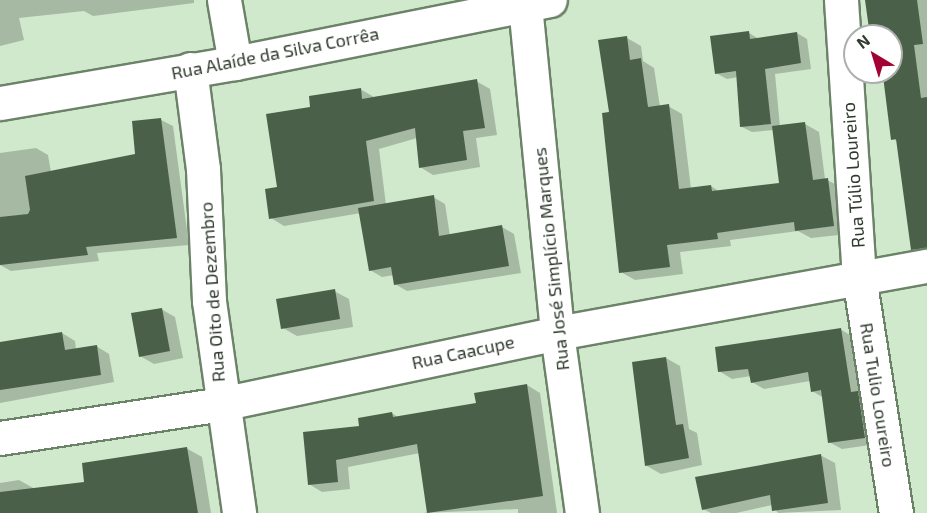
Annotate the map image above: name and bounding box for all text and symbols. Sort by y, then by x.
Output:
street label: Rua Alaíde da Silva Corrêa [169,22,381,84]
north arrow [843,24,903,84]
text: N [852,30,873,52]
street label: Rua Túlio Loureiro [837,101,869,249]
street label: Rua José Simplício Marques [529,146,573,372]
street label: Rua Oito de Dezembro [195,201,229,383]
street label: Rua Tulio Loureiro [856,321,900,469]
street label: Rua Caacupe [410,331,516,373]

